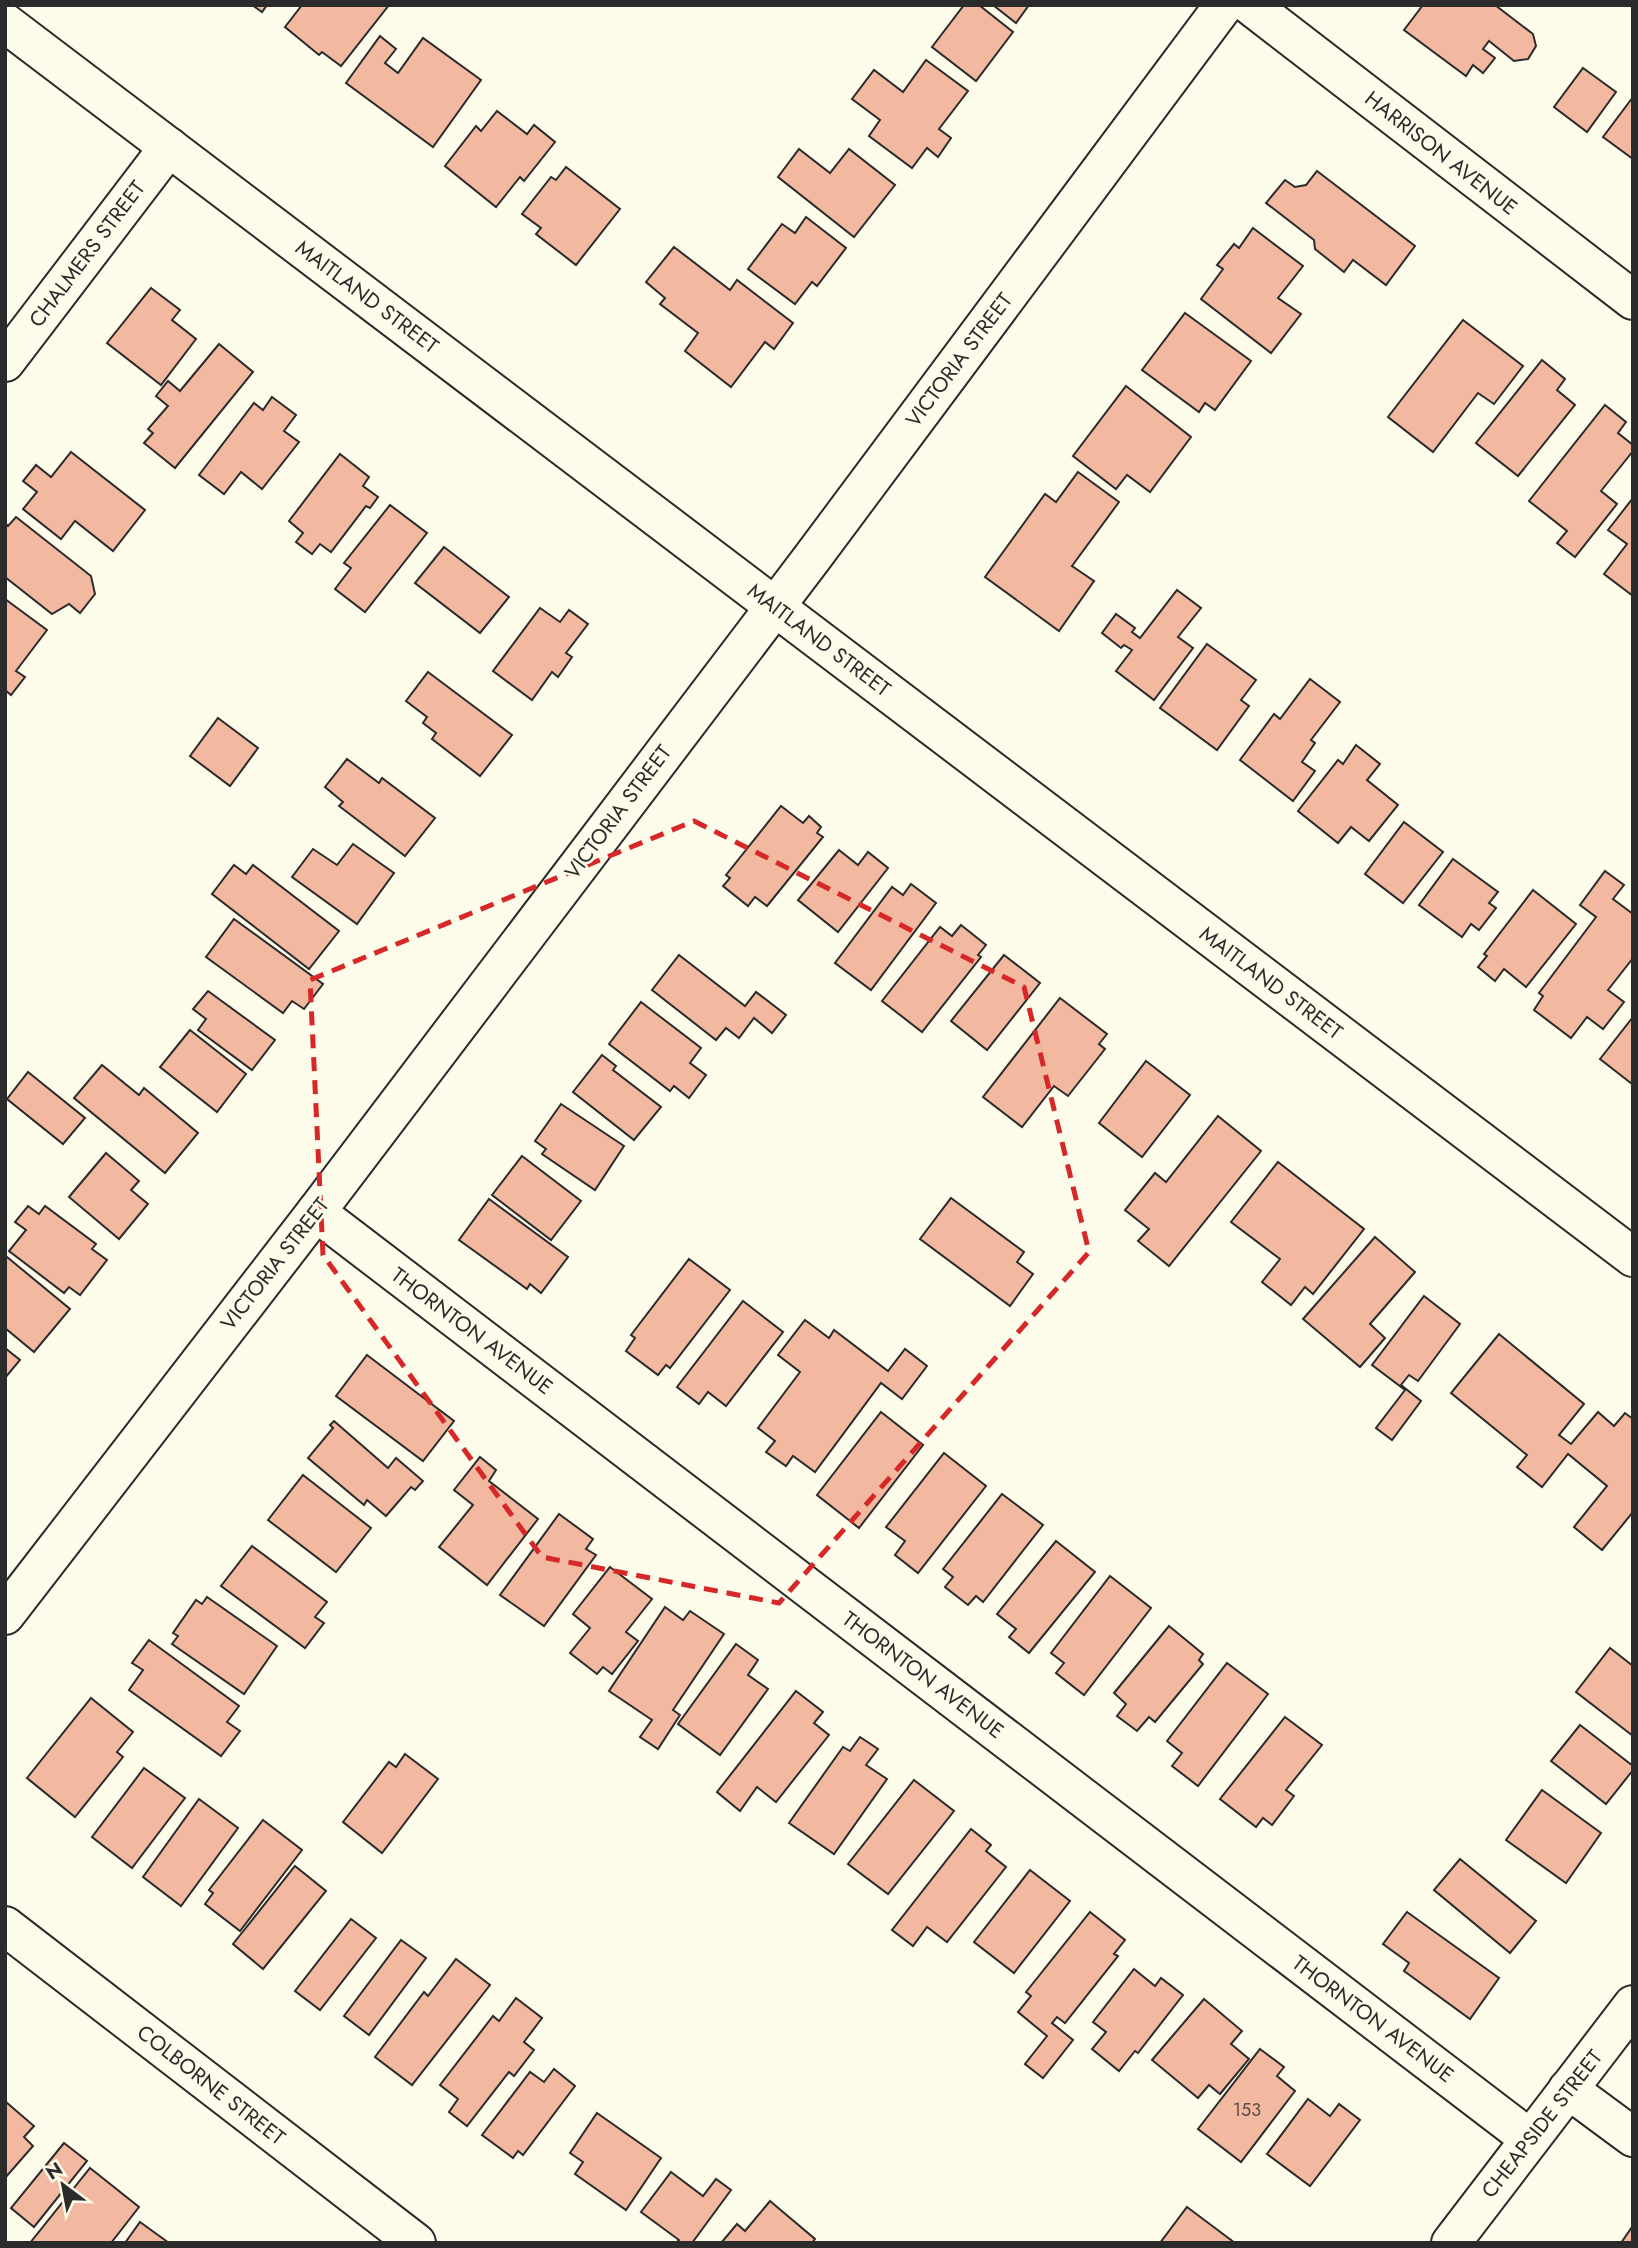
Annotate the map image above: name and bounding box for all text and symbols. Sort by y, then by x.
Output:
street label: HARRISON AVENUE [1358,84,1524,222]
street label: CHALMERS STREET [22,174,152,334]
street label: MAITLAND STREET [289,233,445,361]
street label: VICTORIA STREET [899,286,1020,433]
street label: MAITLAND STREET [741,576,897,704]
street label: VICTORIA STREET [558,738,679,885]
street label: MAITLAND STREET [1193,919,1349,1047]
street label: VICTORIA STREET [214,1191,337,1337]
street label: THORNTON AVENUE [385,1260,559,1402]
street label: THORNTON AVENUE [836,1604,1010,1746]
street label: THORNTON AVENUE [1286,1948,1460,2090]
street label: COLBORNE STREET [131,2018,292,2153]
street label: CHEAPSIDE STREET [1474,2043,1610,2205]
house number: 153 [1233,2097,1261,2123]
north arrow [28,2150,98,2220]
text: N [41,2156,68,2186]

